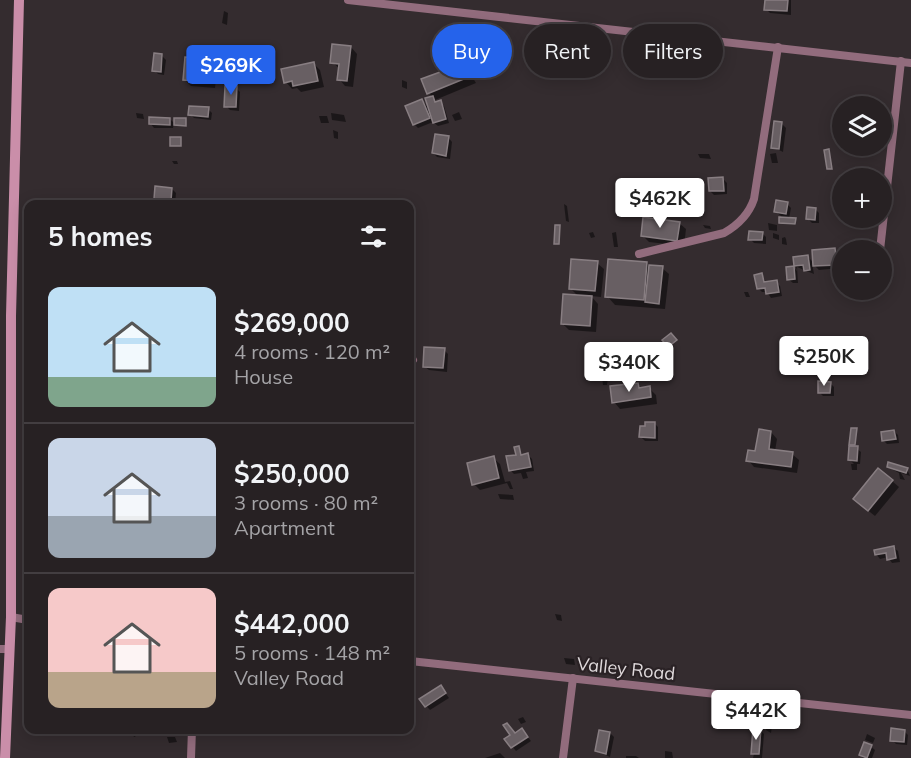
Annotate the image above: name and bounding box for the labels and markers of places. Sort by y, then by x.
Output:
pin: $269K [189,45,273,96]
pin: $462K [618,178,702,229]
pin: $250K [782,336,866,387]
pin: $340K [587,342,671,393]
pin: $442K [714,690,798,741]

